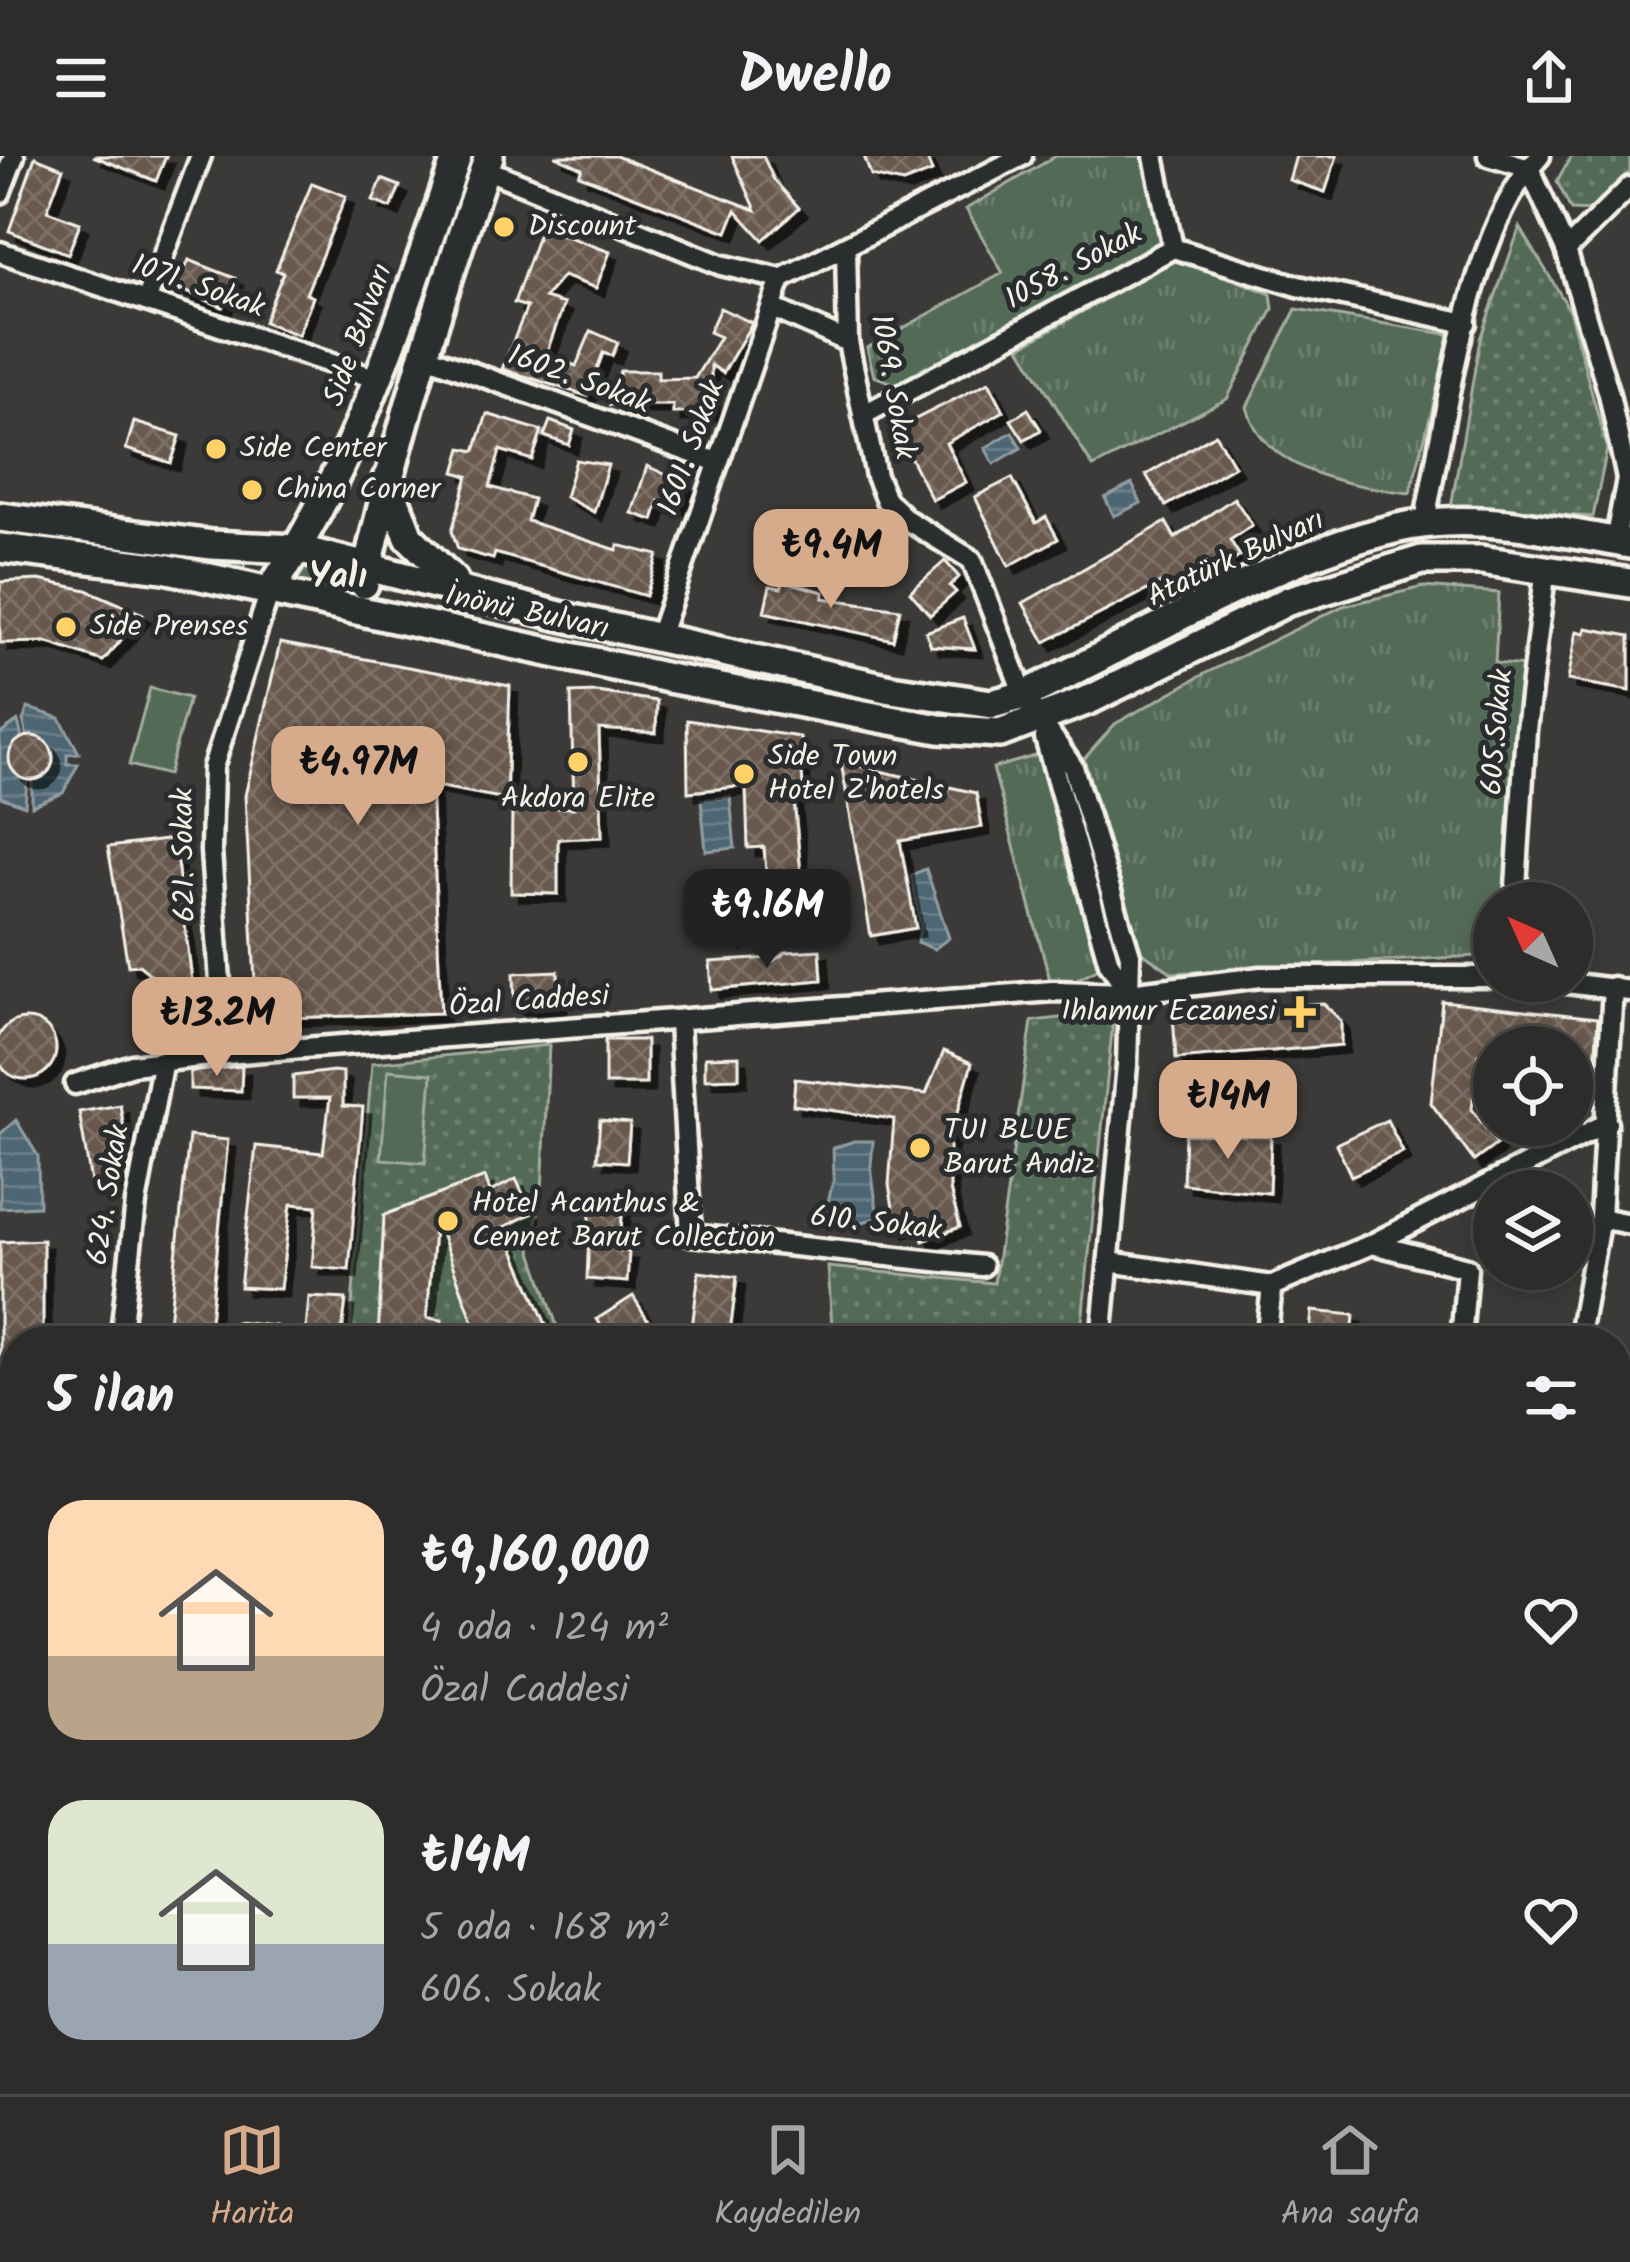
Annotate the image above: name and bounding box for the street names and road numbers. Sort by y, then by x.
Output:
street label: 1058. Sokak [997,210,1152,323]
street label: 1071. Sokak [125,242,272,333]
street label: Side Bulvarı [311,257,407,413]
street label: 1069. Sokak [856,311,929,464]
street label: 1602. Sokak [501,332,658,428]
street label: 1601. Sokak [645,372,739,523]
street label: Atatürk Bulvarı [1139,497,1333,621]
street label: İnönü Bulvarı [441,572,613,654]
street label: 605.Sokak [1469,666,1528,797]
street label: 621. Sokak [160,786,210,923]
street label: Özal Caddesi [447,972,613,1032]
street label: 624. Sokak [74,1120,144,1269]
street label: 610. Sokak [808,1193,945,1255]

